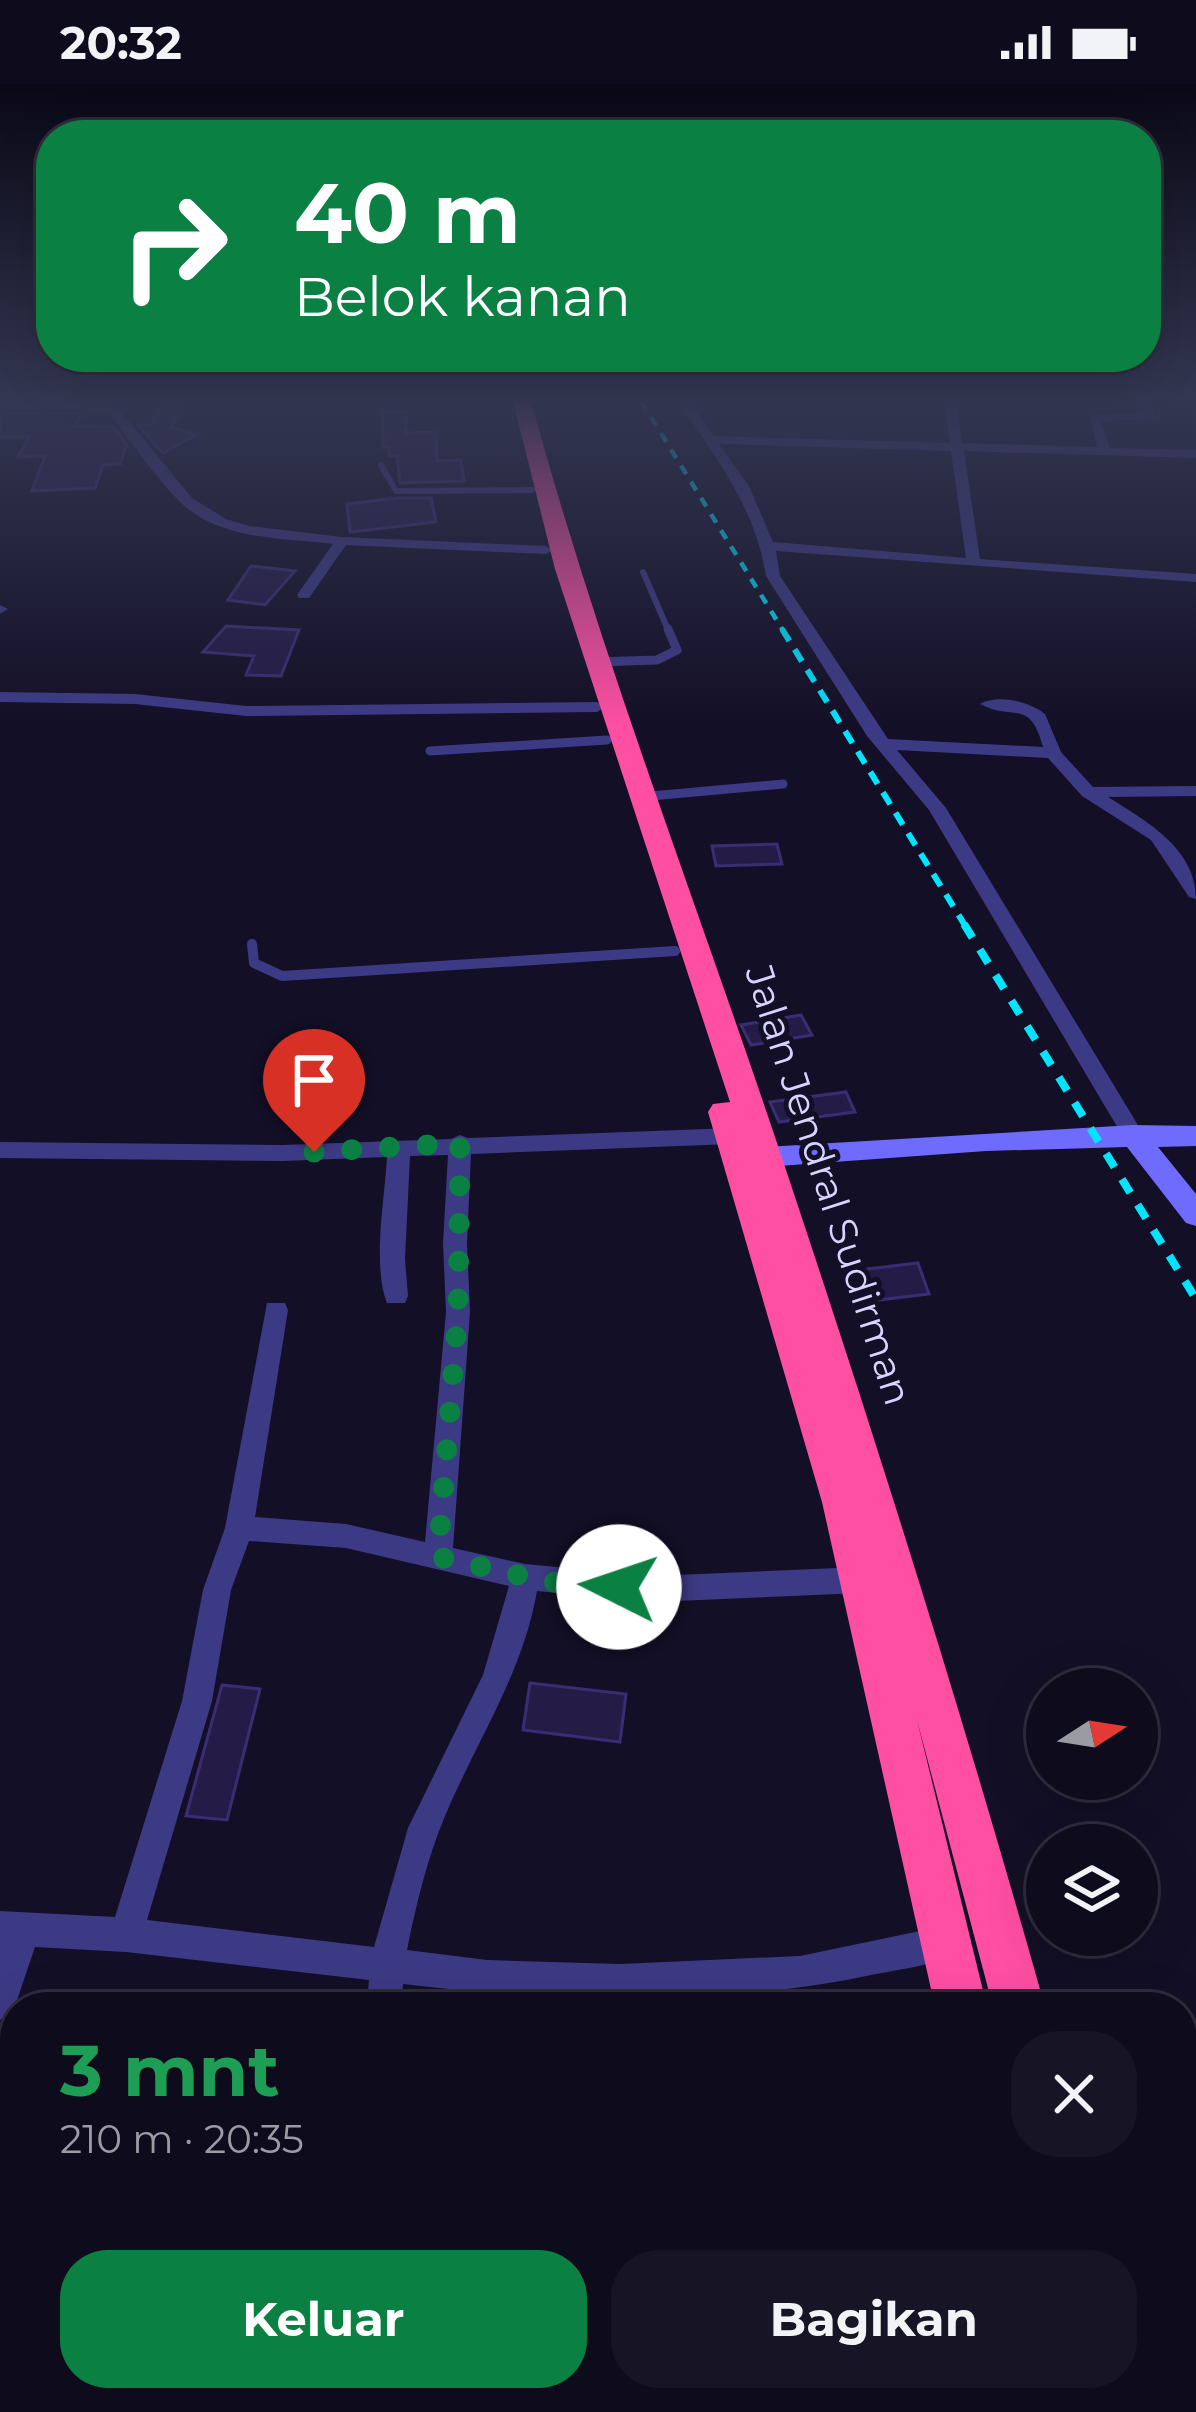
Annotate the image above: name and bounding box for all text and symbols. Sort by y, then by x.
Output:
text: 20:32 [60,15,182,70]
text: 40 m [294,162,521,264]
icon: right [96,168,252,324]
text: Belok kanan [294,264,631,330]
street label: Jalan Jendral Sudirman [735,958,923,1411]
pin [263,1029,365,1152]
icon: arrive [281,1047,347,1113]
position arrow [556,1524,682,1650]
north arrow [1026,1668,1158,1800]
map controls [1026,1668,1158,1956]
button: layers [1026,1824,1158,1956]
text: 3 mnt [60,2026,280,2114]
button: close [1011,2031,1137,2157]
text: 210 m · 20:35 [60,2115,304,2163]
button: Keluar [60,2250,587,2388]
button: Bagikan [611,2250,1137,2388]

